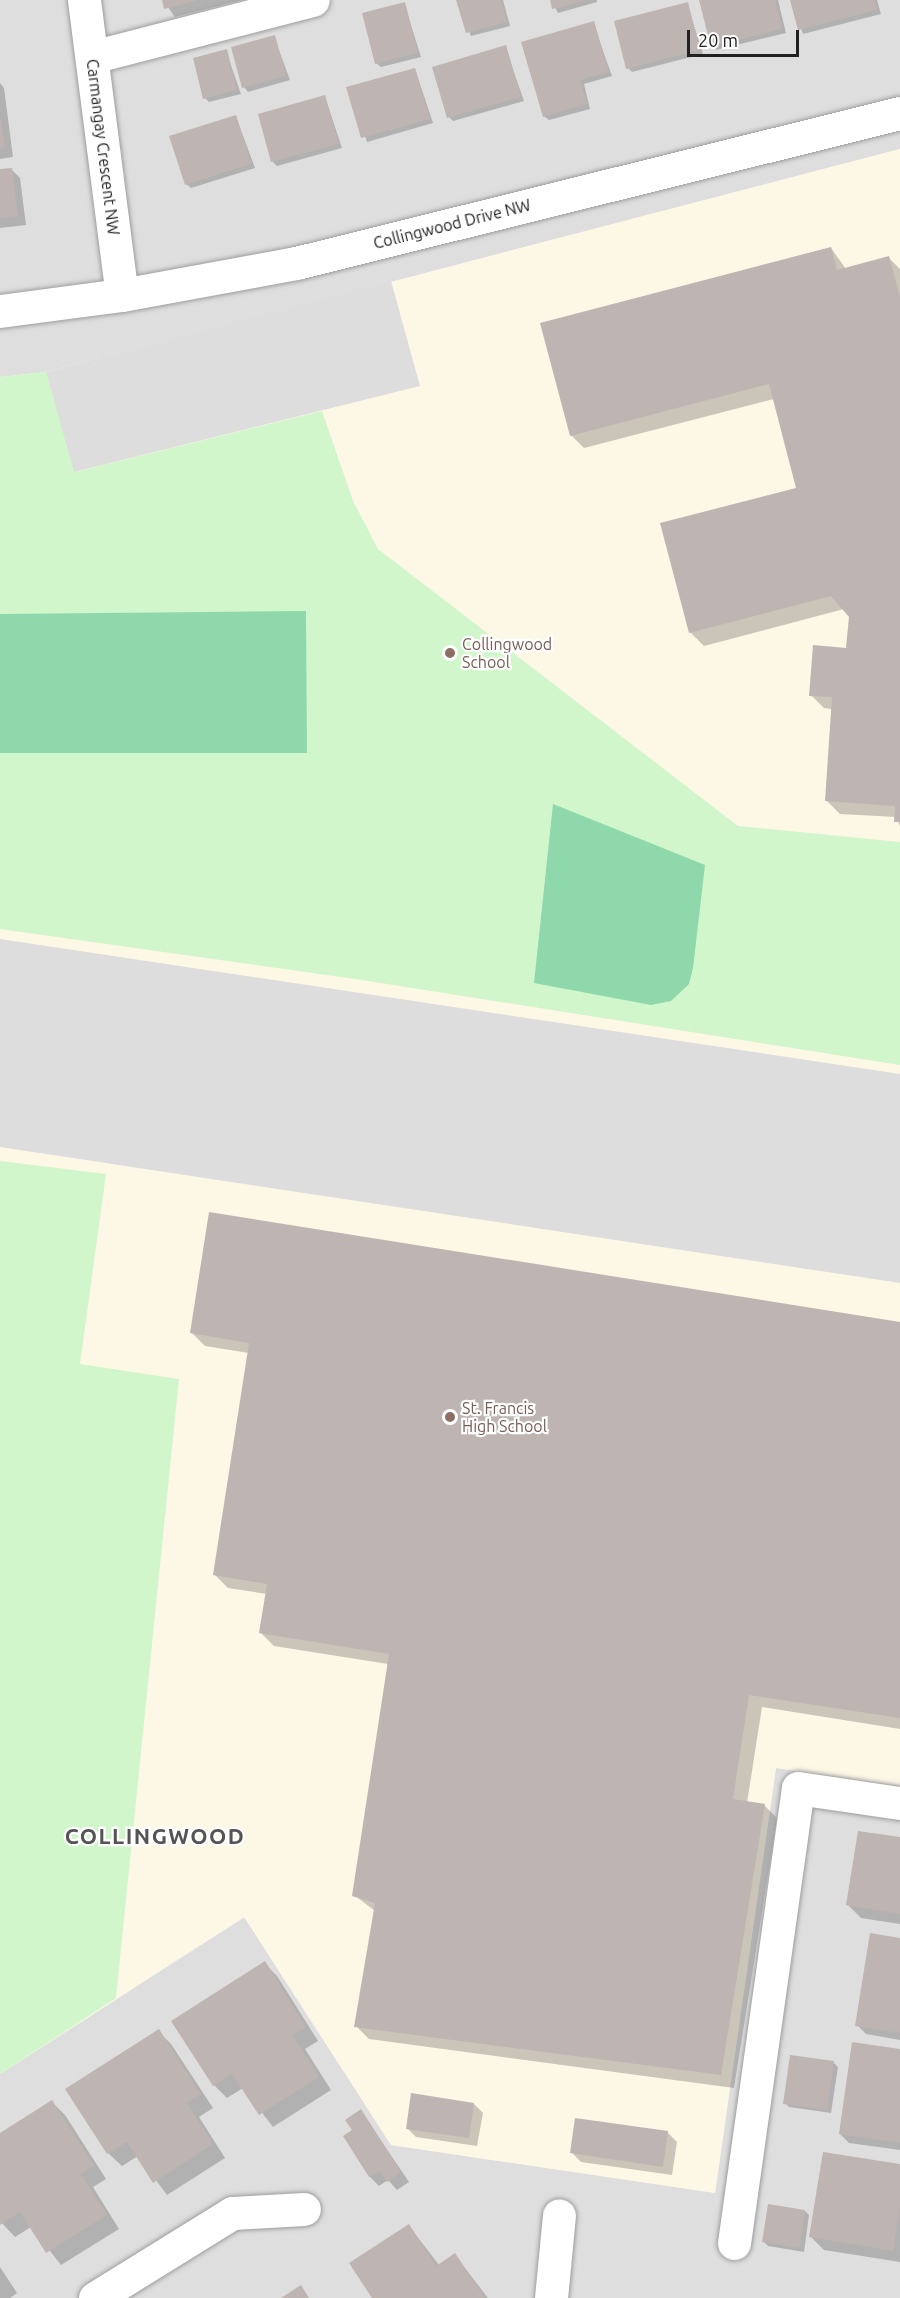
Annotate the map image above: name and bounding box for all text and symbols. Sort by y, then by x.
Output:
scale bar [690,18,802,56]
text: 20 m [698,30,738,50]
street label: Carmangay Crescent NW [83,58,123,236]
street label: Collingwood Drive NW [371,195,533,253]
place label: Collingwood School [462,634,552,672]
marker: Collingwood School [443,646,457,660]
place label: St. Francis High School [462,1398,547,1436]
marker: St. Francis High School [443,1410,457,1424]
district label: COLLINGWOOD [65,1823,245,1849]

